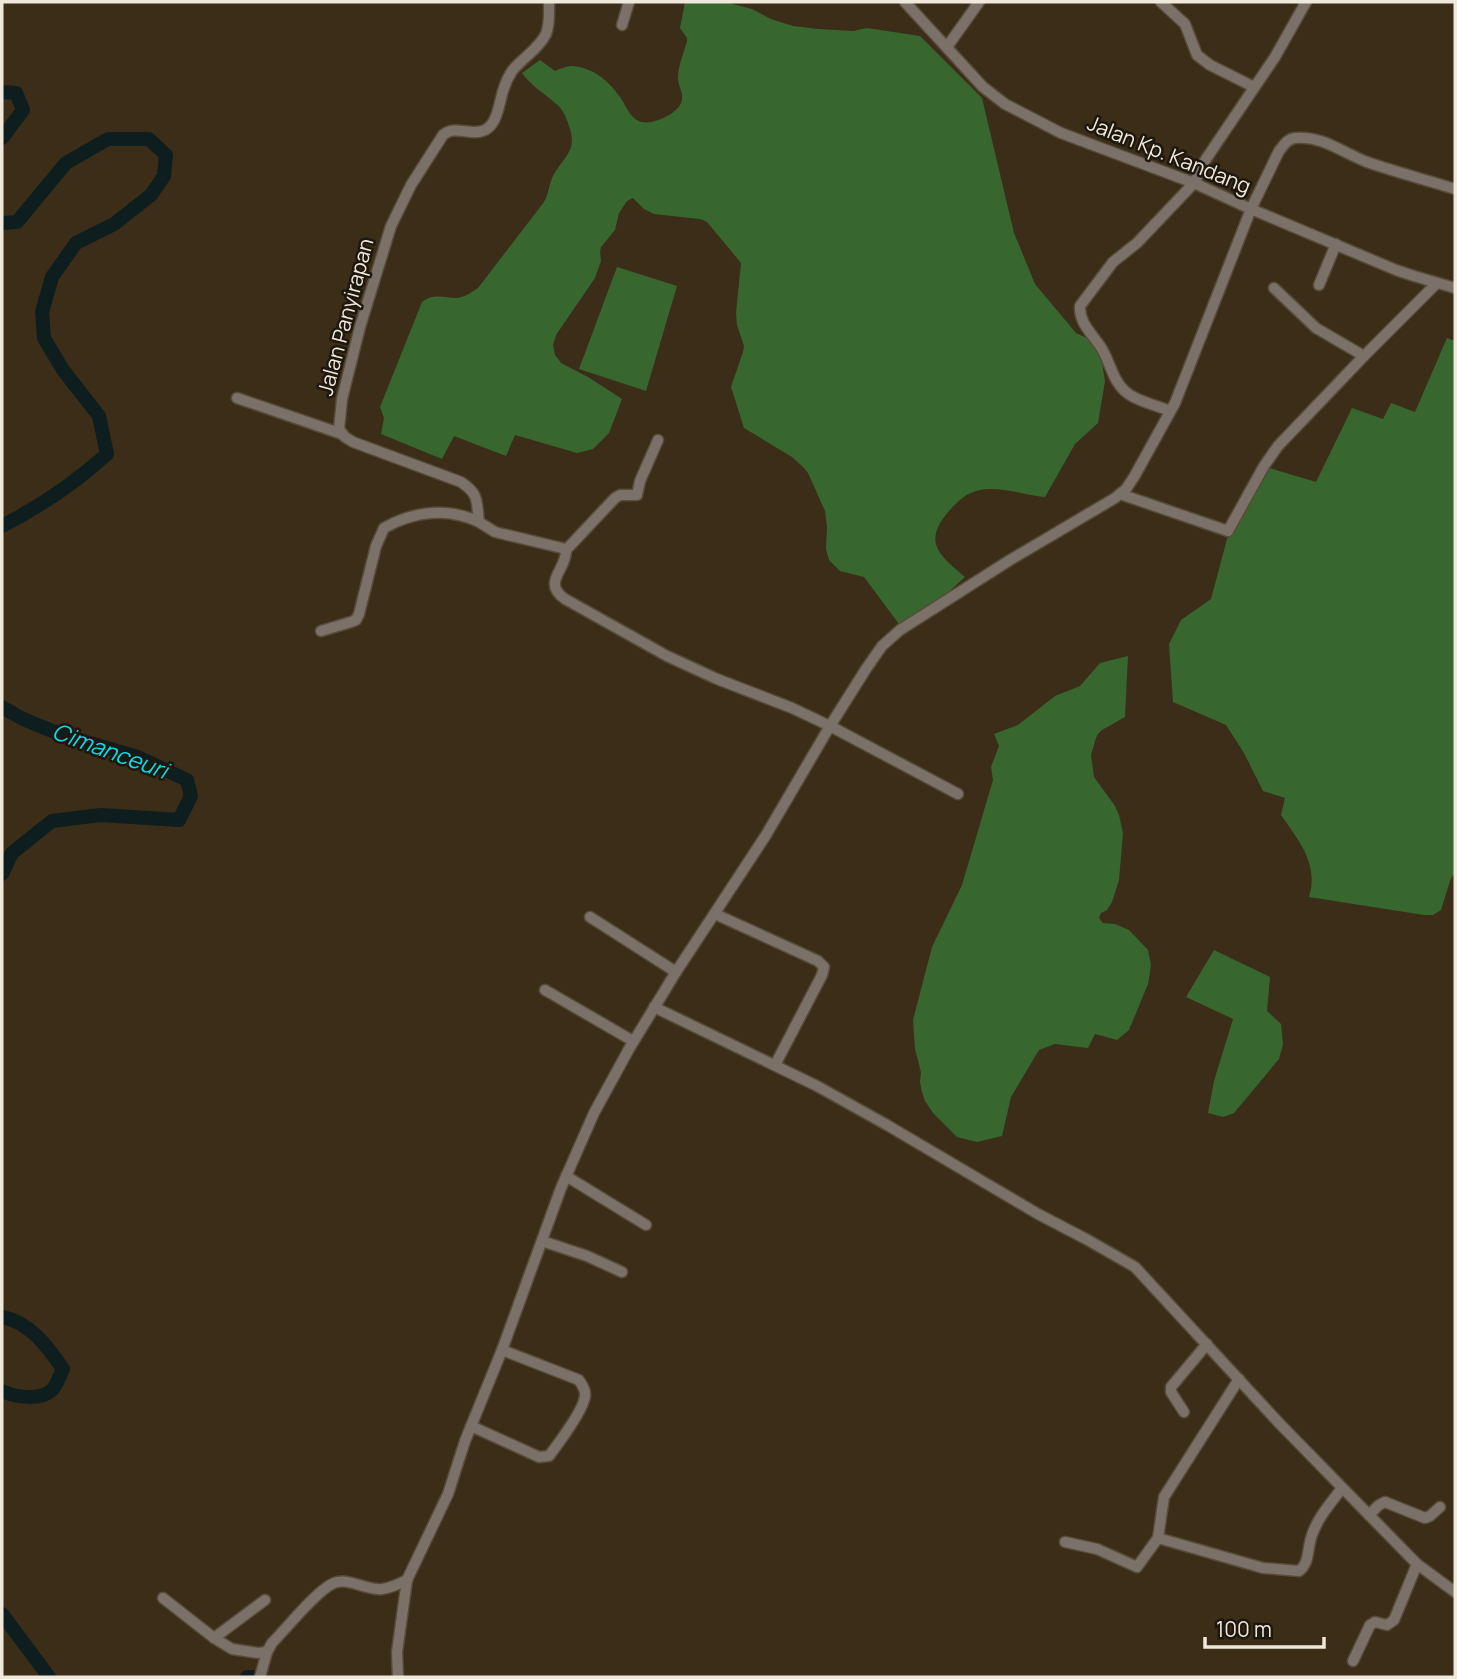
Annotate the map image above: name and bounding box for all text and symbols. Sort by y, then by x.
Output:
street label: Jalan Kp. Kandang [1083,108,1255,200]
street label: Jalan Panyirapan [311,235,380,399]
water label: Cimanceuri [48,714,175,787]
scale bar [1205,1606,1324,1650]
text: 100 m [1216,1615,1272,1643]

